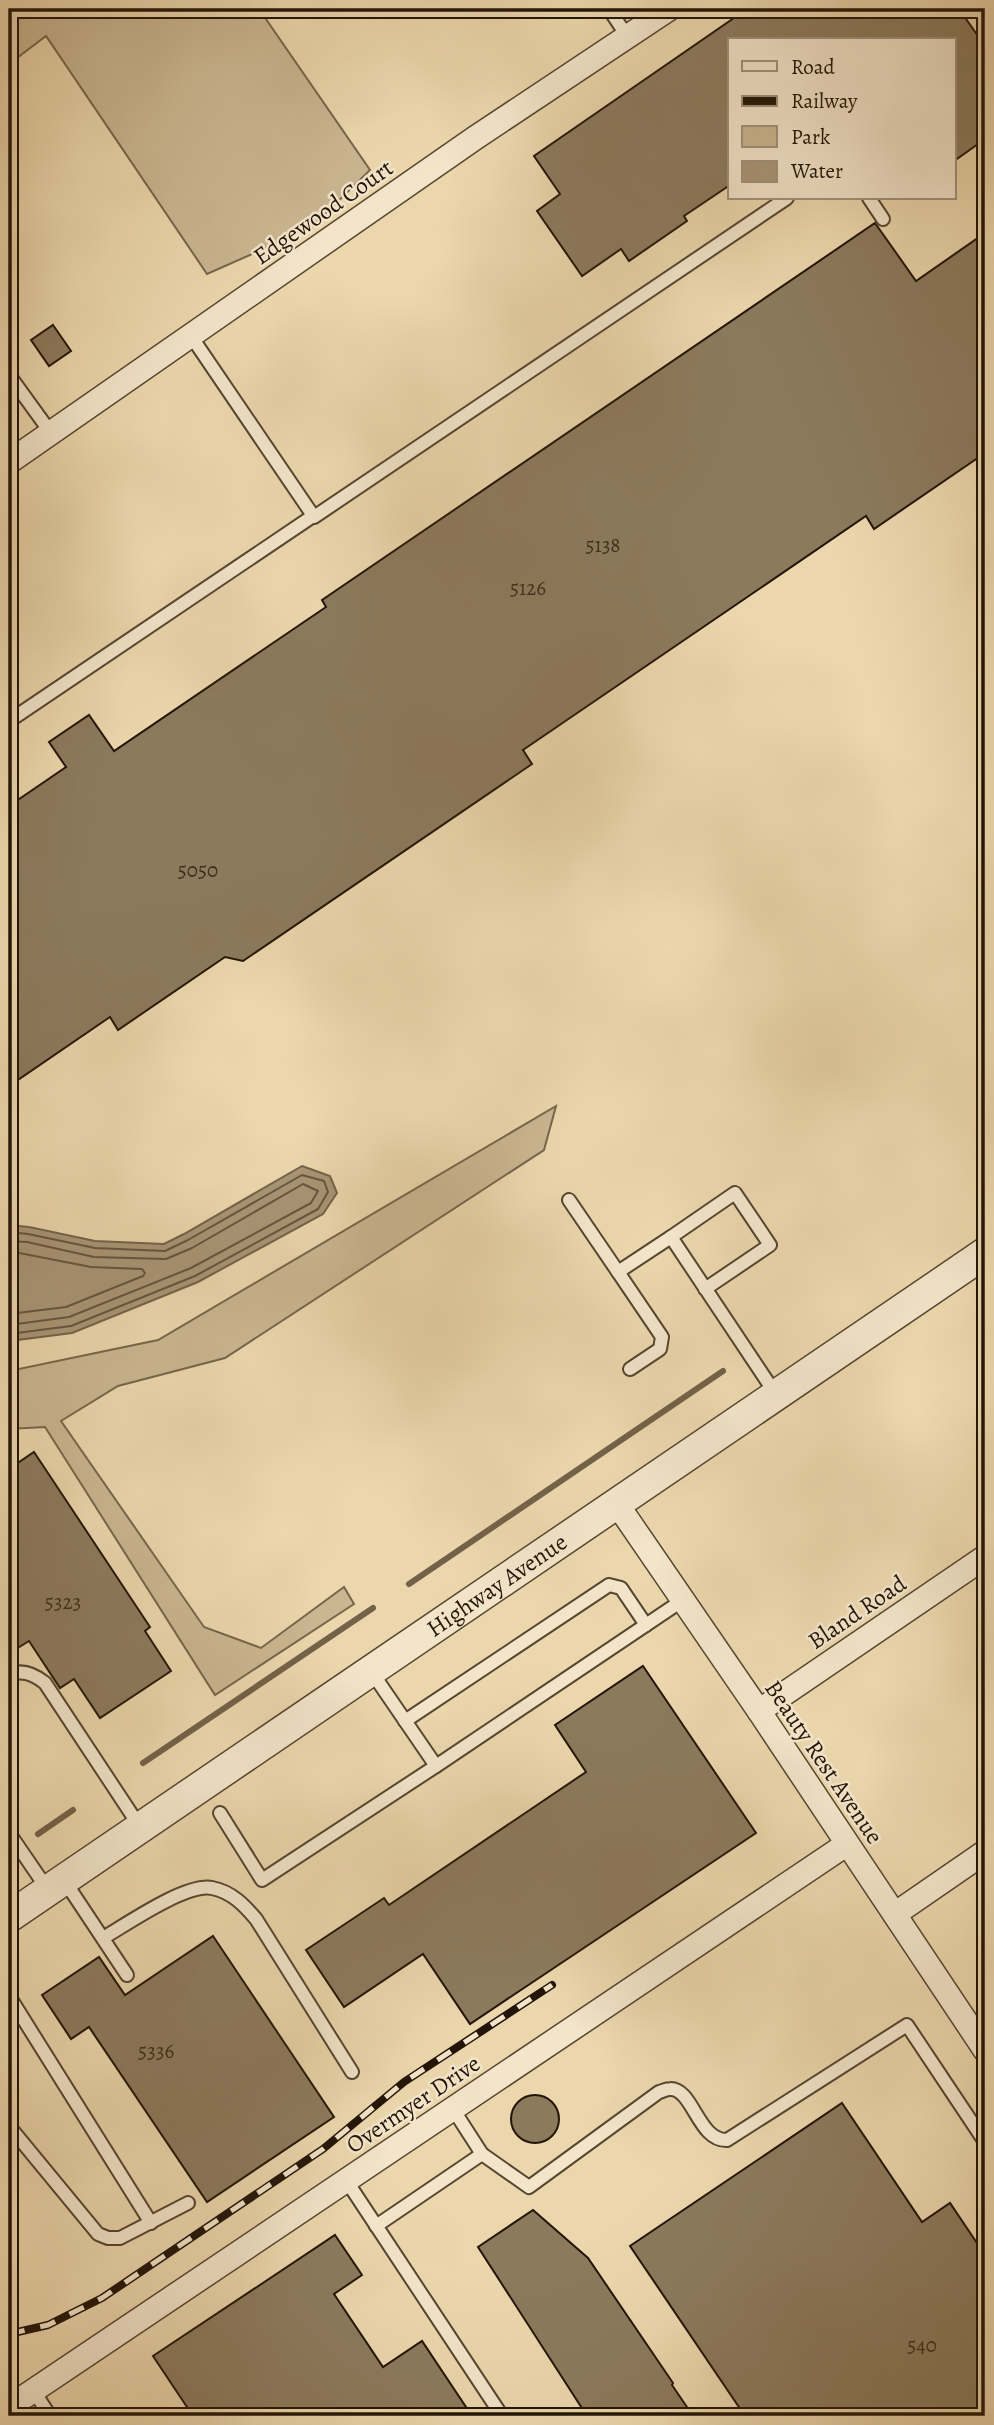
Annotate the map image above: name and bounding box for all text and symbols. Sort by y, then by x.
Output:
legend [728,38,956,200]
text: Road [791,53,835,81]
text: Railway [791,87,858,115]
text: Park [791,123,831,151]
street label: Edgewood Court [247,152,399,272]
text: Water [790,157,843,185]
house number: 5138 [585,531,621,559]
house number: 5126 [510,574,546,602]
house number: 5050 [178,856,218,884]
street label: Highway Avenue [420,1526,573,1644]
street label: Bland Road [802,1567,913,1657]
house number: 5323 [45,1588,81,1616]
street label: Beauty Rest Avenue [757,1674,891,1850]
house number: 5336 [138,2037,174,2065]
street label: Overmyer Drive [340,2047,486,2161]
house number: 540 [907,2331,937,2359]

